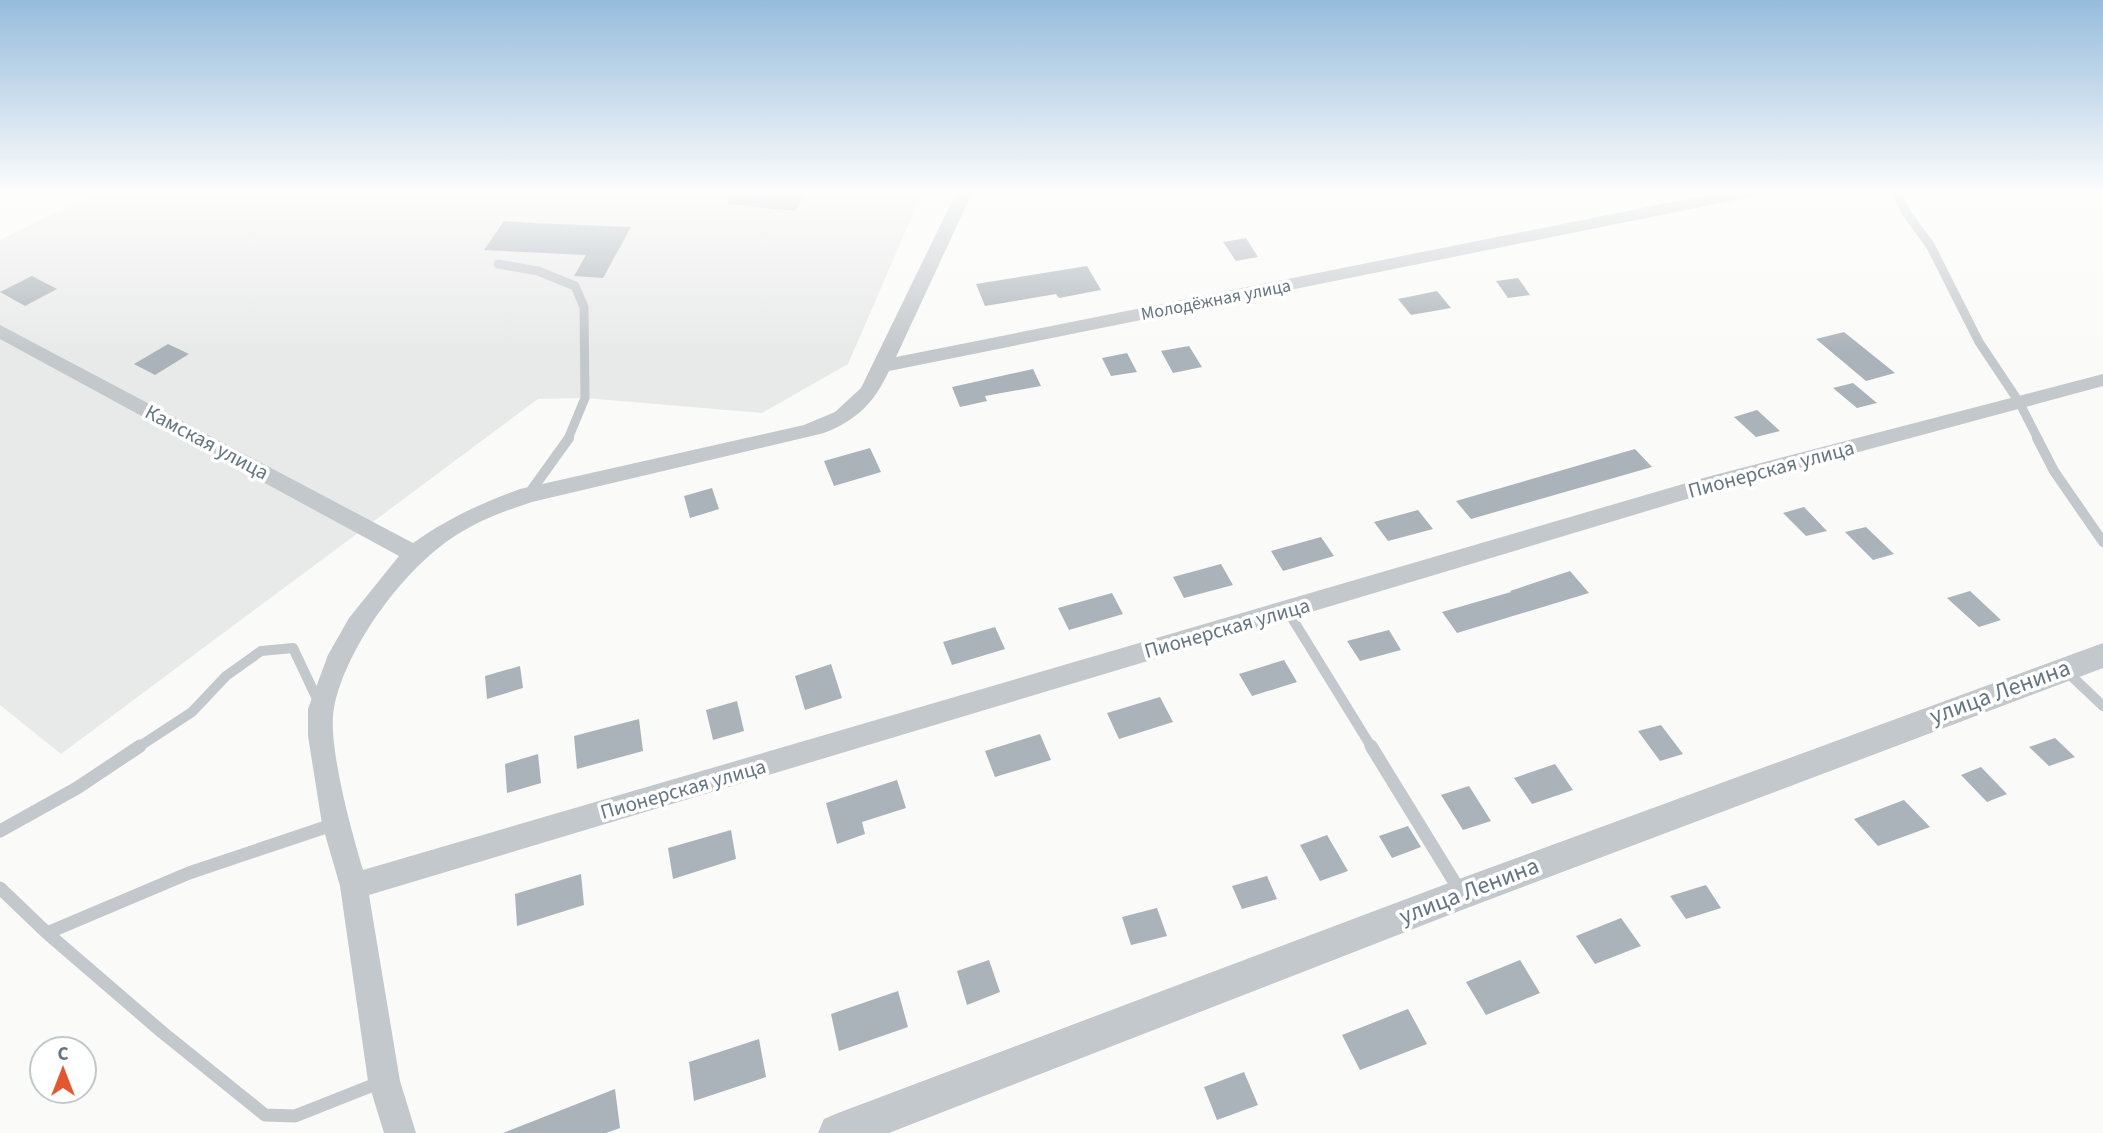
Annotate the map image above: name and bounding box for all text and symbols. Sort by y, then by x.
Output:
street label: Молодёжная улица [1139,273,1293,327]
street label: Камская улица [140,397,274,487]
street label: Пионерская улица [1684,432,1858,506]
street label: Пионерская улица [1141,590,1313,666]
street label: улица Ленина [1925,650,2075,734]
street label: Пионерская улица [597,751,769,827]
street label: улица Ленина [1394,848,1544,934]
north arrow [28,1035,98,1105]
text: С [57,1041,69,1068]

